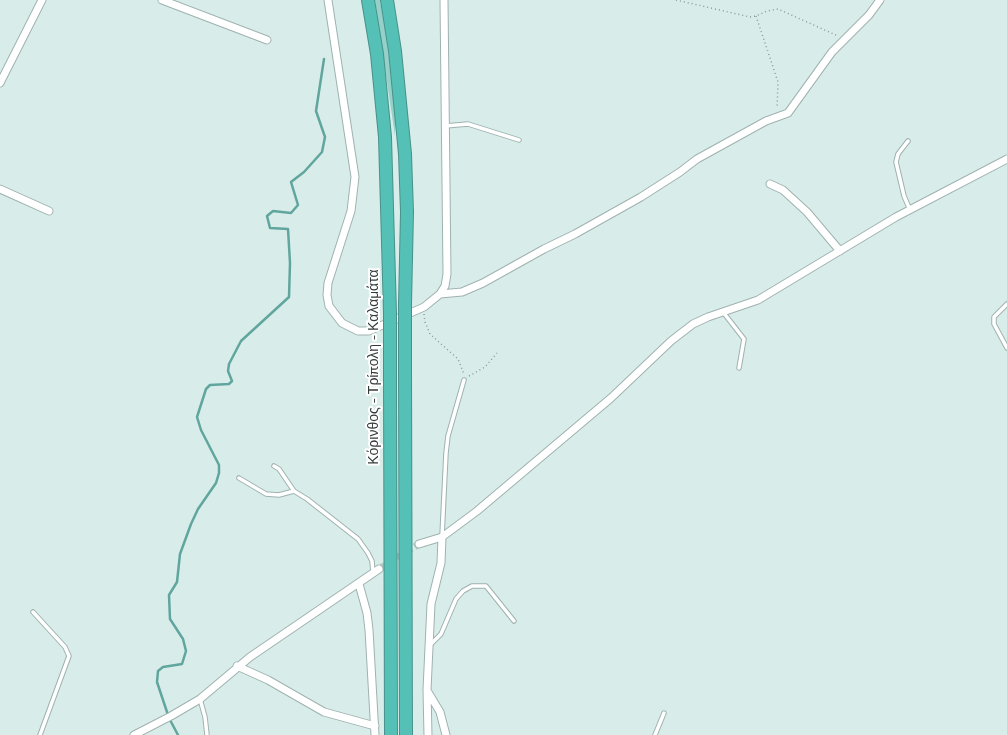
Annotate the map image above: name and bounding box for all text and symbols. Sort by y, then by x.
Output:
street label: Κόρινθος - Τρίπολη - Καλαμάτα [367,269,383,465]

